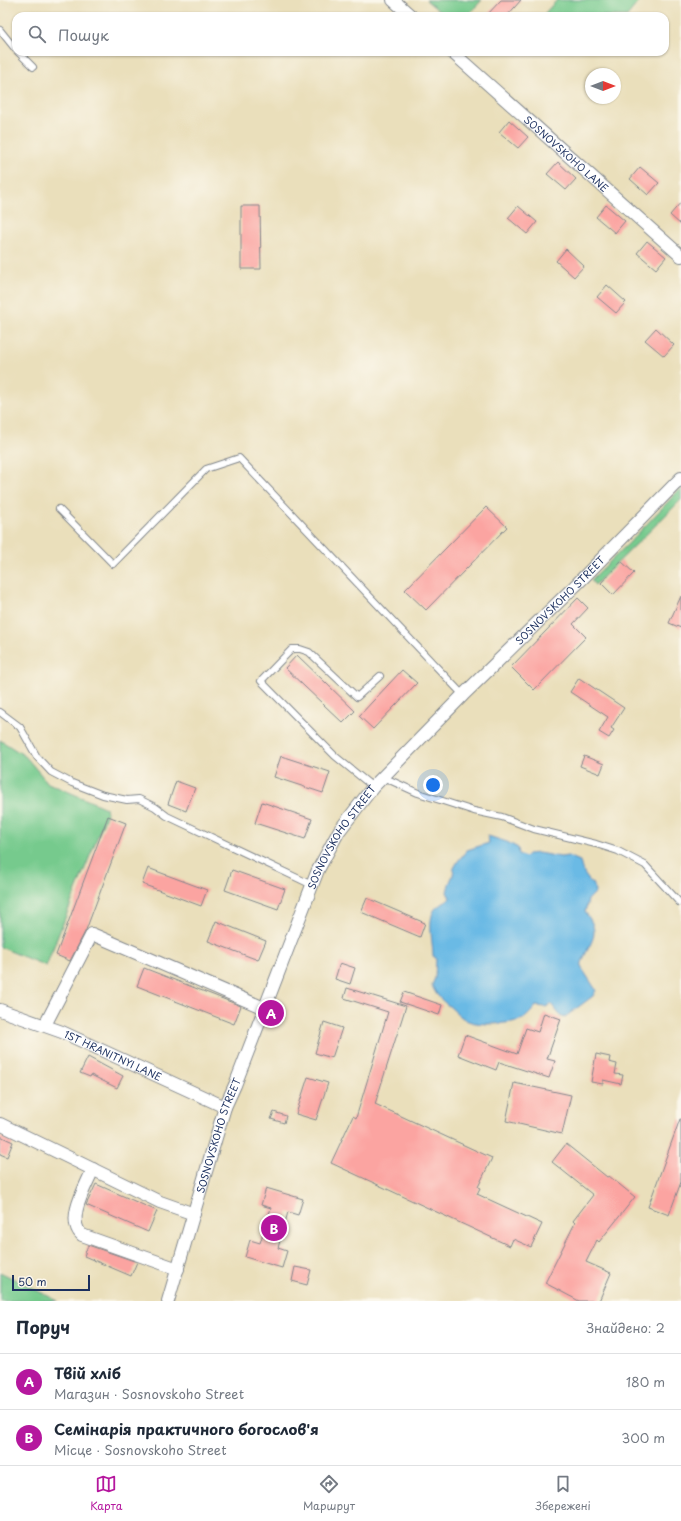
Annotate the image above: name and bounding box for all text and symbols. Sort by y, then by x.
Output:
search box [12,12,669,56]
icon: search [26,23,48,45]
text: Пошук [58,23,109,46]
north arrow [585,68,621,104]
street label: SOSNOVSKOHO LANE [521,112,612,195]
street label: SOSNOVSKOHO STREET [511,552,608,648]
your location [423,775,443,795]
street label: SOSNOVSKOHO STREET [303,781,379,891]
pin: A [258,998,284,1028]
street label: 1ST HRANITNYI LANE [62,1026,165,1084]
street label: SOSNOVSKOHO STREET [192,1075,244,1195]
pin: B [261,1213,287,1243]
scale bar [12,1273,90,1292]
text: 50 m [18,1273,47,1290]
text: Поруч [16,1314,70,1340]
text: Знайдено: 2 [586,1318,665,1337]
text: Твій хліб [54,1361,121,1384]
text: A [24,1372,34,1391]
text: 180 m [626,1372,665,1391]
text: Магазин · Sosnovskoho Street [54,1384,244,1403]
text: Семінарія практичного богослов'я [54,1417,319,1440]
text: B [25,1428,33,1447]
text: 300 m [621,1428,665,1447]
text: Місце · Sosnovskoho Street [54,1440,226,1459]
tab: Карта [90,1473,123,1514]
tab: Маршрут [303,1473,355,1514]
tab: Збережені [535,1473,591,1514]

